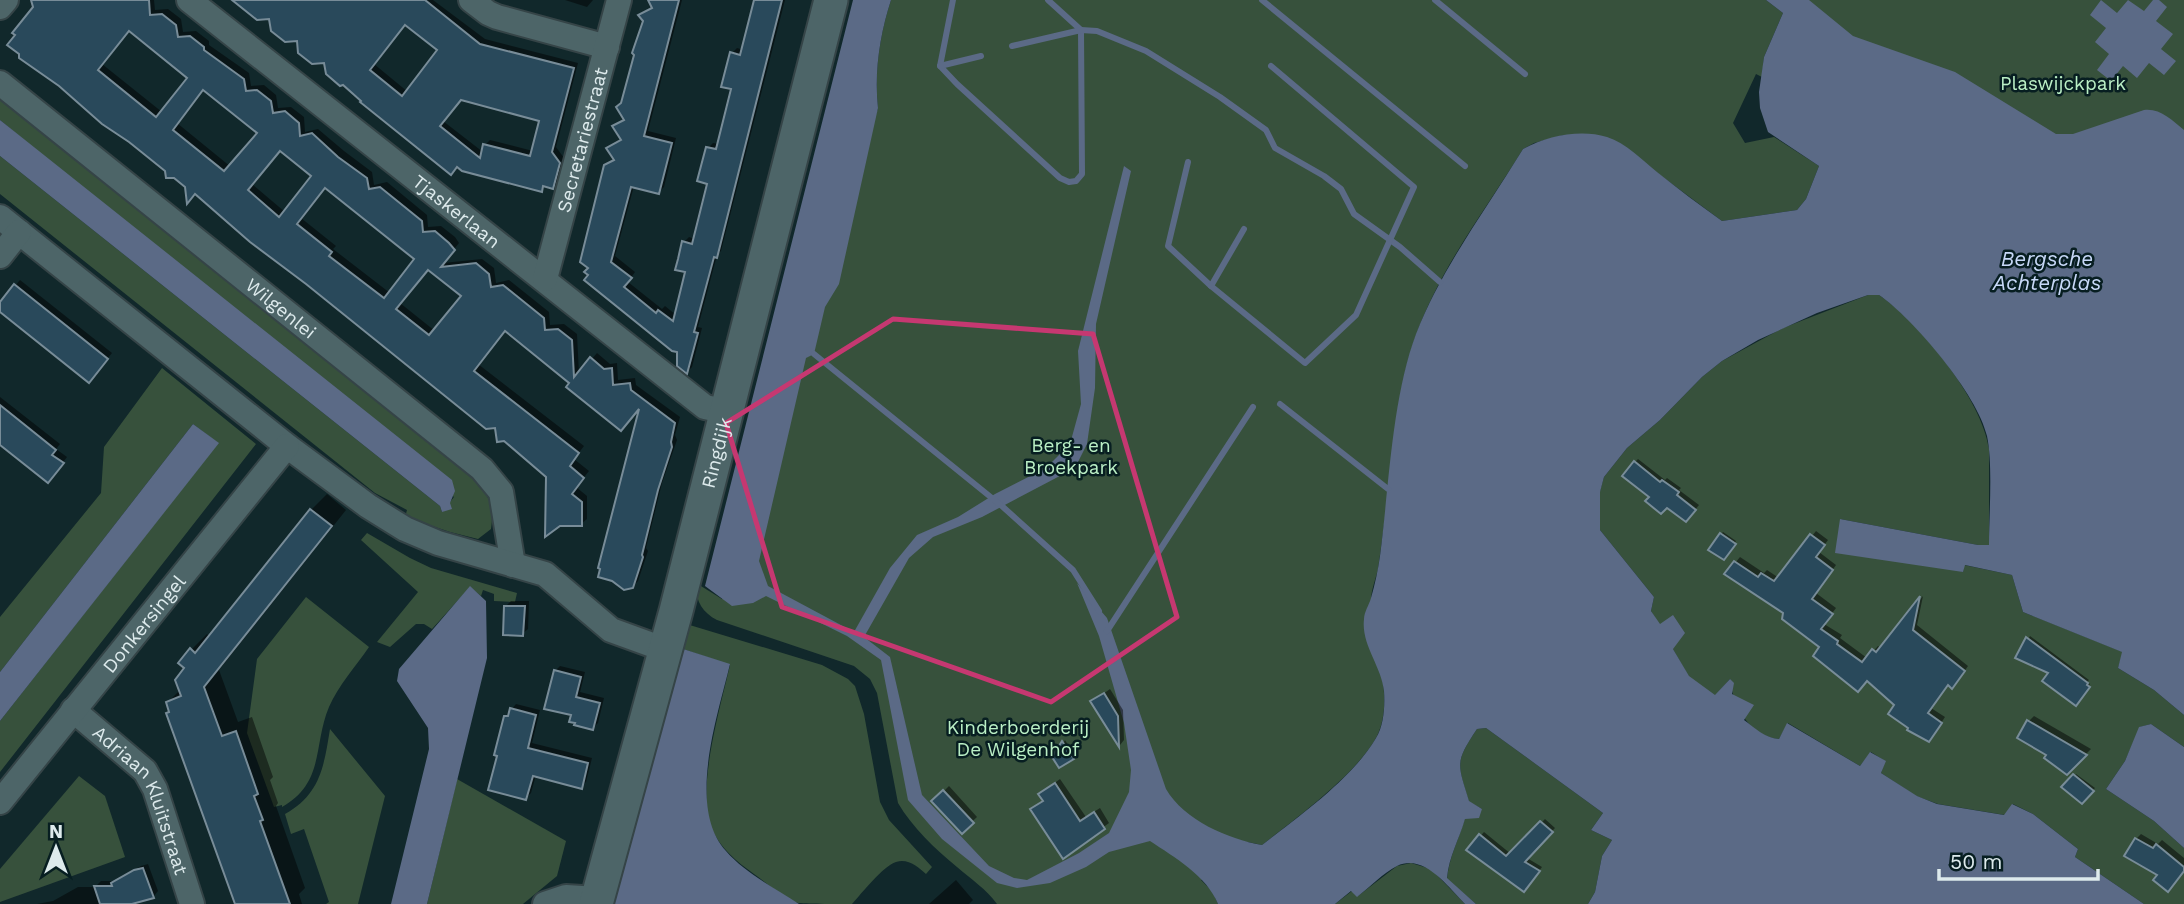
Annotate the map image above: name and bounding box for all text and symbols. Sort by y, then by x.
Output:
street label: Secretariestraat [552,65,613,215]
park label: Plaswijckpark [2000,72,2126,95]
street label: Tjaskerlaan [408,170,505,253]
water label: Bergsche Achterplas [1992,246,2101,295]
street label: Wilgenlei [241,273,321,344]
street label: Ringdijk [697,415,737,491]
park label: Berg- en Broekpark [1024,434,1118,479]
street label: Donkersingel [98,570,191,678]
park label: Kinderboerderij De Wilgenhof [947,716,1089,761]
street label: Adriaan Kluitstraat [88,721,193,878]
north arrow [21,813,91,883]
text: N [49,820,63,843]
scale bar [1939,838,2098,882]
text: 50 m [1950,849,2002,874]

